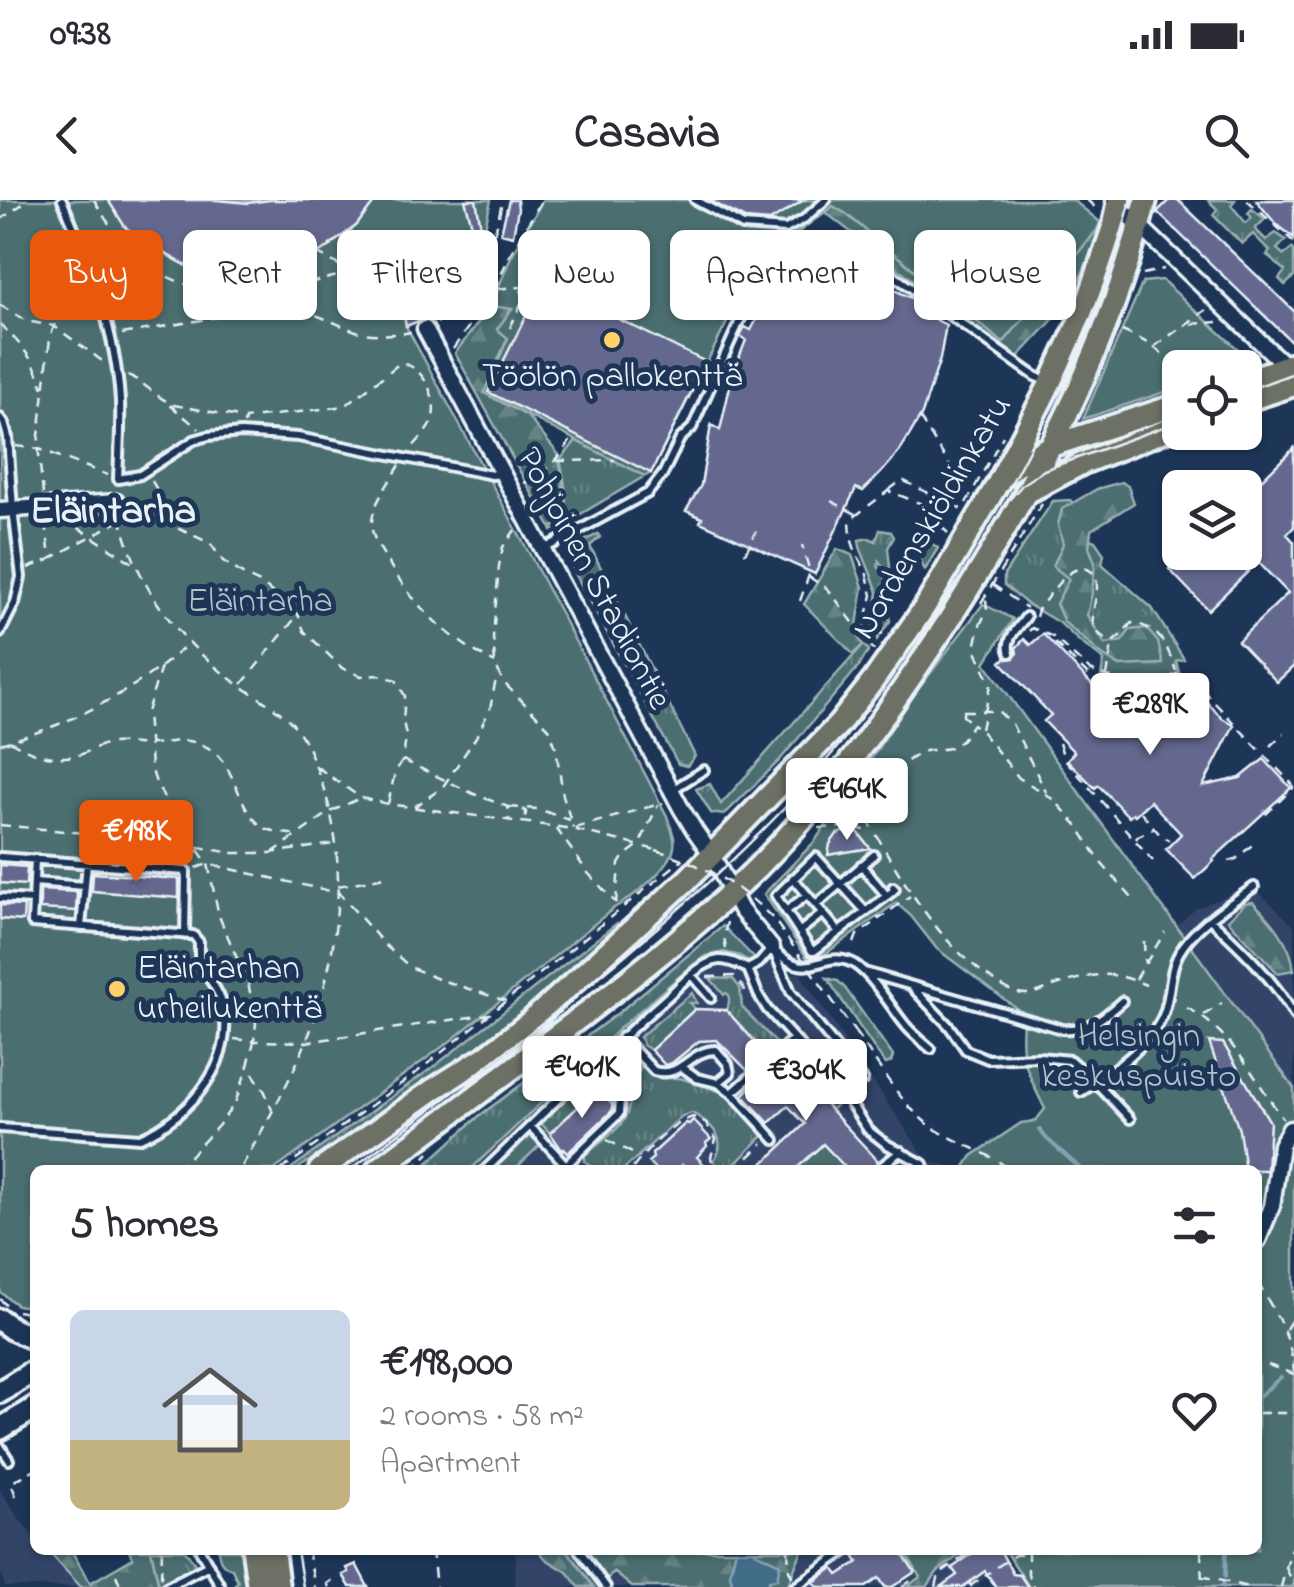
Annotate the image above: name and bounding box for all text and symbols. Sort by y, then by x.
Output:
text: 09:38 [50,7,111,63]
text: Casavia [574,102,720,168]
icon: back [40,108,95,163]
icon: search [1199,108,1254,163]
chip: Buy [30,230,163,320]
chip: Rent [183,230,317,320]
chip: Filters [337,230,498,320]
chip: New [518,230,650,320]
chip: Apartment [670,230,894,320]
chip: House [914,230,1076,320]
marker: Töölön pallokenttä [601,329,623,351]
map controls [1162,350,1262,570]
button: locate [1162,350,1262,450]
place label: Töölön pallokenttä [482,352,743,403]
street label: Nordenskiöldinkatu [840,386,1026,650]
street label: Pohjoinen Stadiontie [502,439,684,720]
button: layers [1162,470,1262,570]
district label: Eläintarha [30,483,196,542]
park label: Eläintarha [187,577,333,628]
pin: €289K [1080,673,1220,758]
text: €289K [1112,682,1188,729]
pin: €464K [777,758,917,843]
text: €464K [808,767,886,814]
pin: €198K [66,800,206,885]
text: €198K [101,809,171,856]
place label: Eläintarhan urheilukenttä [137,944,322,1035]
marker: Eläintarhan urheilukenttä [106,978,128,1000]
park label: Helsingin keskuspuisto [1042,1012,1236,1103]
pin: €401K [512,1036,652,1121]
pin: €304K [736,1039,876,1124]
text: €401K [544,1045,620,1092]
text: €304K [767,1048,845,1095]
text: 5 homes [70,1195,219,1256]
icon: filters [1167,1198,1222,1253]
text: €198,000 [380,1333,513,1394]
icon: home [150,1350,270,1470]
icon: heart [1167,1383,1222,1438]
text: 2 rooms · 58 m² [380,1394,584,1441]
text: Apartment [380,1441,521,1488]

